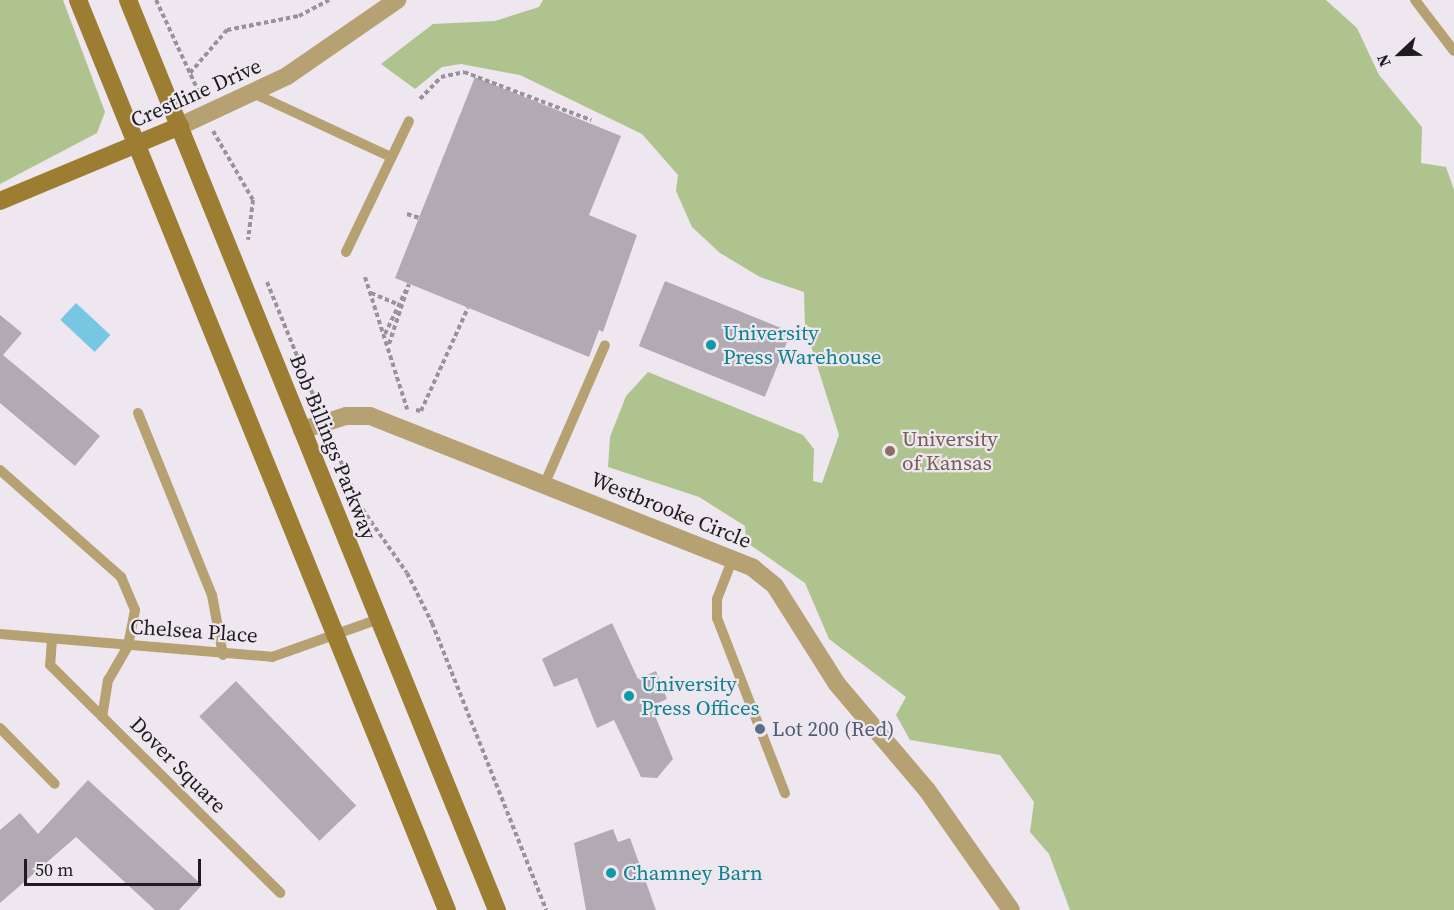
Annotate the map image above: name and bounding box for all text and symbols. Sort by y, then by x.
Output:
north arrow [1370,24,1430,84]
text: N [1371,51,1396,70]
street label: Crestline Drive [127,53,265,133]
place label: University Press Warehouse [723,320,882,370]
marker: University Press Warehouse [704,338,718,352]
street label: Bob Billings Parkway [284,351,382,543]
place label: University of Kansas [902,426,998,476]
marker: University of Kansas [883,444,897,458]
street label: Westbrooke Circle [587,466,755,554]
street label: Chelsea Place [129,614,259,648]
place label: University Press Offices [641,671,760,721]
marker: University Press Offices [622,689,636,703]
street label: Dover Square [125,712,231,818]
place label: Lot 200 (Red) [772,716,894,742]
marker: Lot 200 (Red) [753,722,767,736]
scale bar [27,847,204,885]
text: 50 m [35,857,73,882]
place label: Chamney Barn [623,860,763,886]
marker: Chamney Barn [604,866,618,880]

